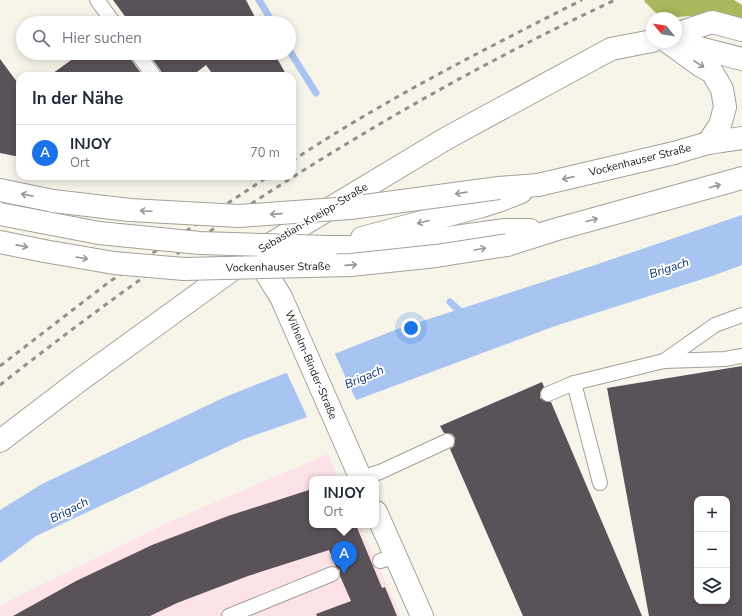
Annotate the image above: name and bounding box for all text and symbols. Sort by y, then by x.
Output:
north arrow [646,12,682,48]
search box [16,16,296,60]
icon: search [30,27,52,49]
text: Hier suchen [62,28,142,48]
one-way arrow [694,60,705,69]
text: In der Nähe [32,87,123,110]
text: INJOY [70,134,111,154]
street label: Vockenhauser Straße [586,140,693,180]
text: A [40,144,50,162]
text: 70 m [250,144,280,162]
text: Ort [70,154,90,172]
one-way arrow [562,175,575,182]
street label: Sebastian-Kneipp-Straße [256,179,371,257]
one-way arrow [708,182,721,189]
one-way arrow [454,189,467,197]
one-way arrow [21,191,34,199]
one-way arrow [140,207,153,215]
one-way arrow [270,210,283,217]
one-way arrow [585,216,598,223]
one-way arrow [417,219,430,226]
one-way arrow [15,243,28,251]
one-way arrow [473,245,486,253]
one-way arrow [75,254,88,262]
water label: Brigach [647,254,691,282]
street label: Vockenhauser Straße [225,259,331,275]
one-way arrow [344,261,357,268]
street label: Wilhelm-Binder-Straße [281,308,341,422]
your location [401,318,421,338]
water label: Brigach [342,362,386,392]
popup [309,476,379,528]
text: INJOY [323,483,365,503]
water label: Brigach [47,493,91,526]
map controls [694,496,730,604]
button: + [694,496,730,532]
text: Ort [323,503,343,521]
button: − [694,532,730,568]
pin: A [331,541,357,574]
button: layers [694,568,730,604]

